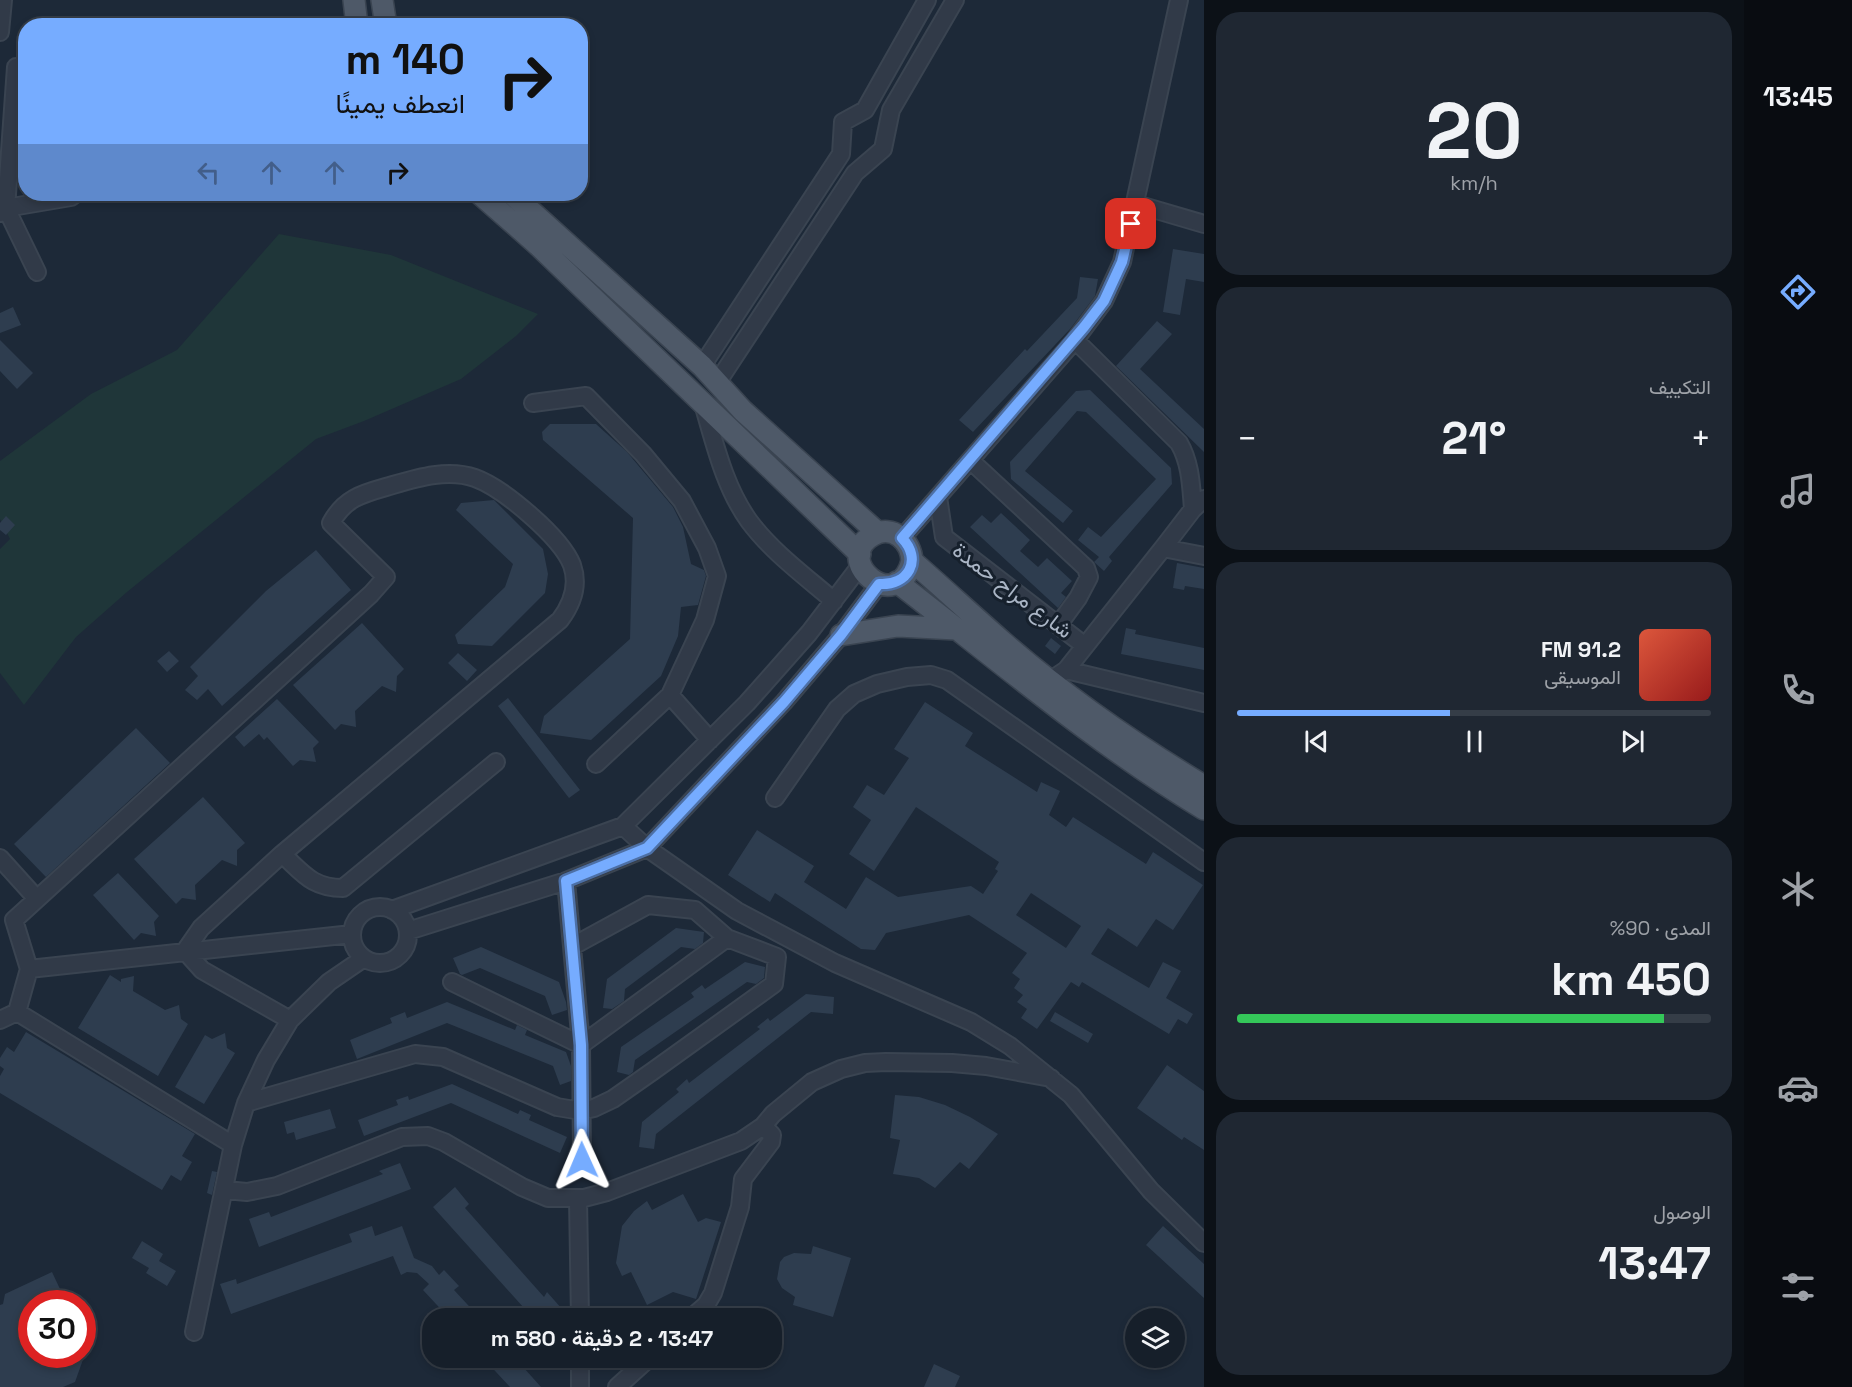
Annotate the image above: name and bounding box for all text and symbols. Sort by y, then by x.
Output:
text: 140 m [346,33,465,86]
icon: right [486,42,564,120]
text: 13:45 [1763,79,1833,114]
text: 20 [1426,81,1522,181]
text: انعطف يمينًا [335,86,465,121]
icon: left [192,156,225,189]
icon: ahead [255,156,288,189]
icon: ahead [318,156,351,189]
icon: right [381,156,414,189]
text: km/h [1450,170,1498,196]
pin [1105,198,1156,249]
icon: arrive [1114,207,1147,240]
icon: directions [1777,271,1819,313]
text: التكييف [1649,374,1711,400]
text: 21° [1442,410,1506,467]
text: − [1237,418,1257,460]
text: + [1691,418,1711,460]
icon: music [1777,470,1819,512]
street label: شارع مراح حمدة [947,536,1079,645]
text: 91.2 FM [1541,635,1621,663]
text: الموسيقى [1544,664,1621,690]
icon: phone [1777,669,1819,711]
icon: previous [1300,725,1333,758]
icon: pause [1458,725,1491,758]
icon: next [1616,725,1649,758]
icon: climate [1777,868,1819,910]
text: المدى · 90% [1610,915,1711,941]
text: 450 km [1551,951,1711,1008]
icon: car [1777,1067,1819,1109]
position arrow [550,1128,614,1192]
text: الوصول [1653,1199,1711,1225]
text: 13:47 [1598,1235,1711,1292]
icon: filters [1777,1266,1819,1308]
speed limit sign: 30 [18,1290,96,1368]
map controls [1125,1308,1185,1368]
button: layers [1125,1308,1185,1368]
text: 13:47 · 2 دقيقة · 580 m [491,1324,713,1352]

